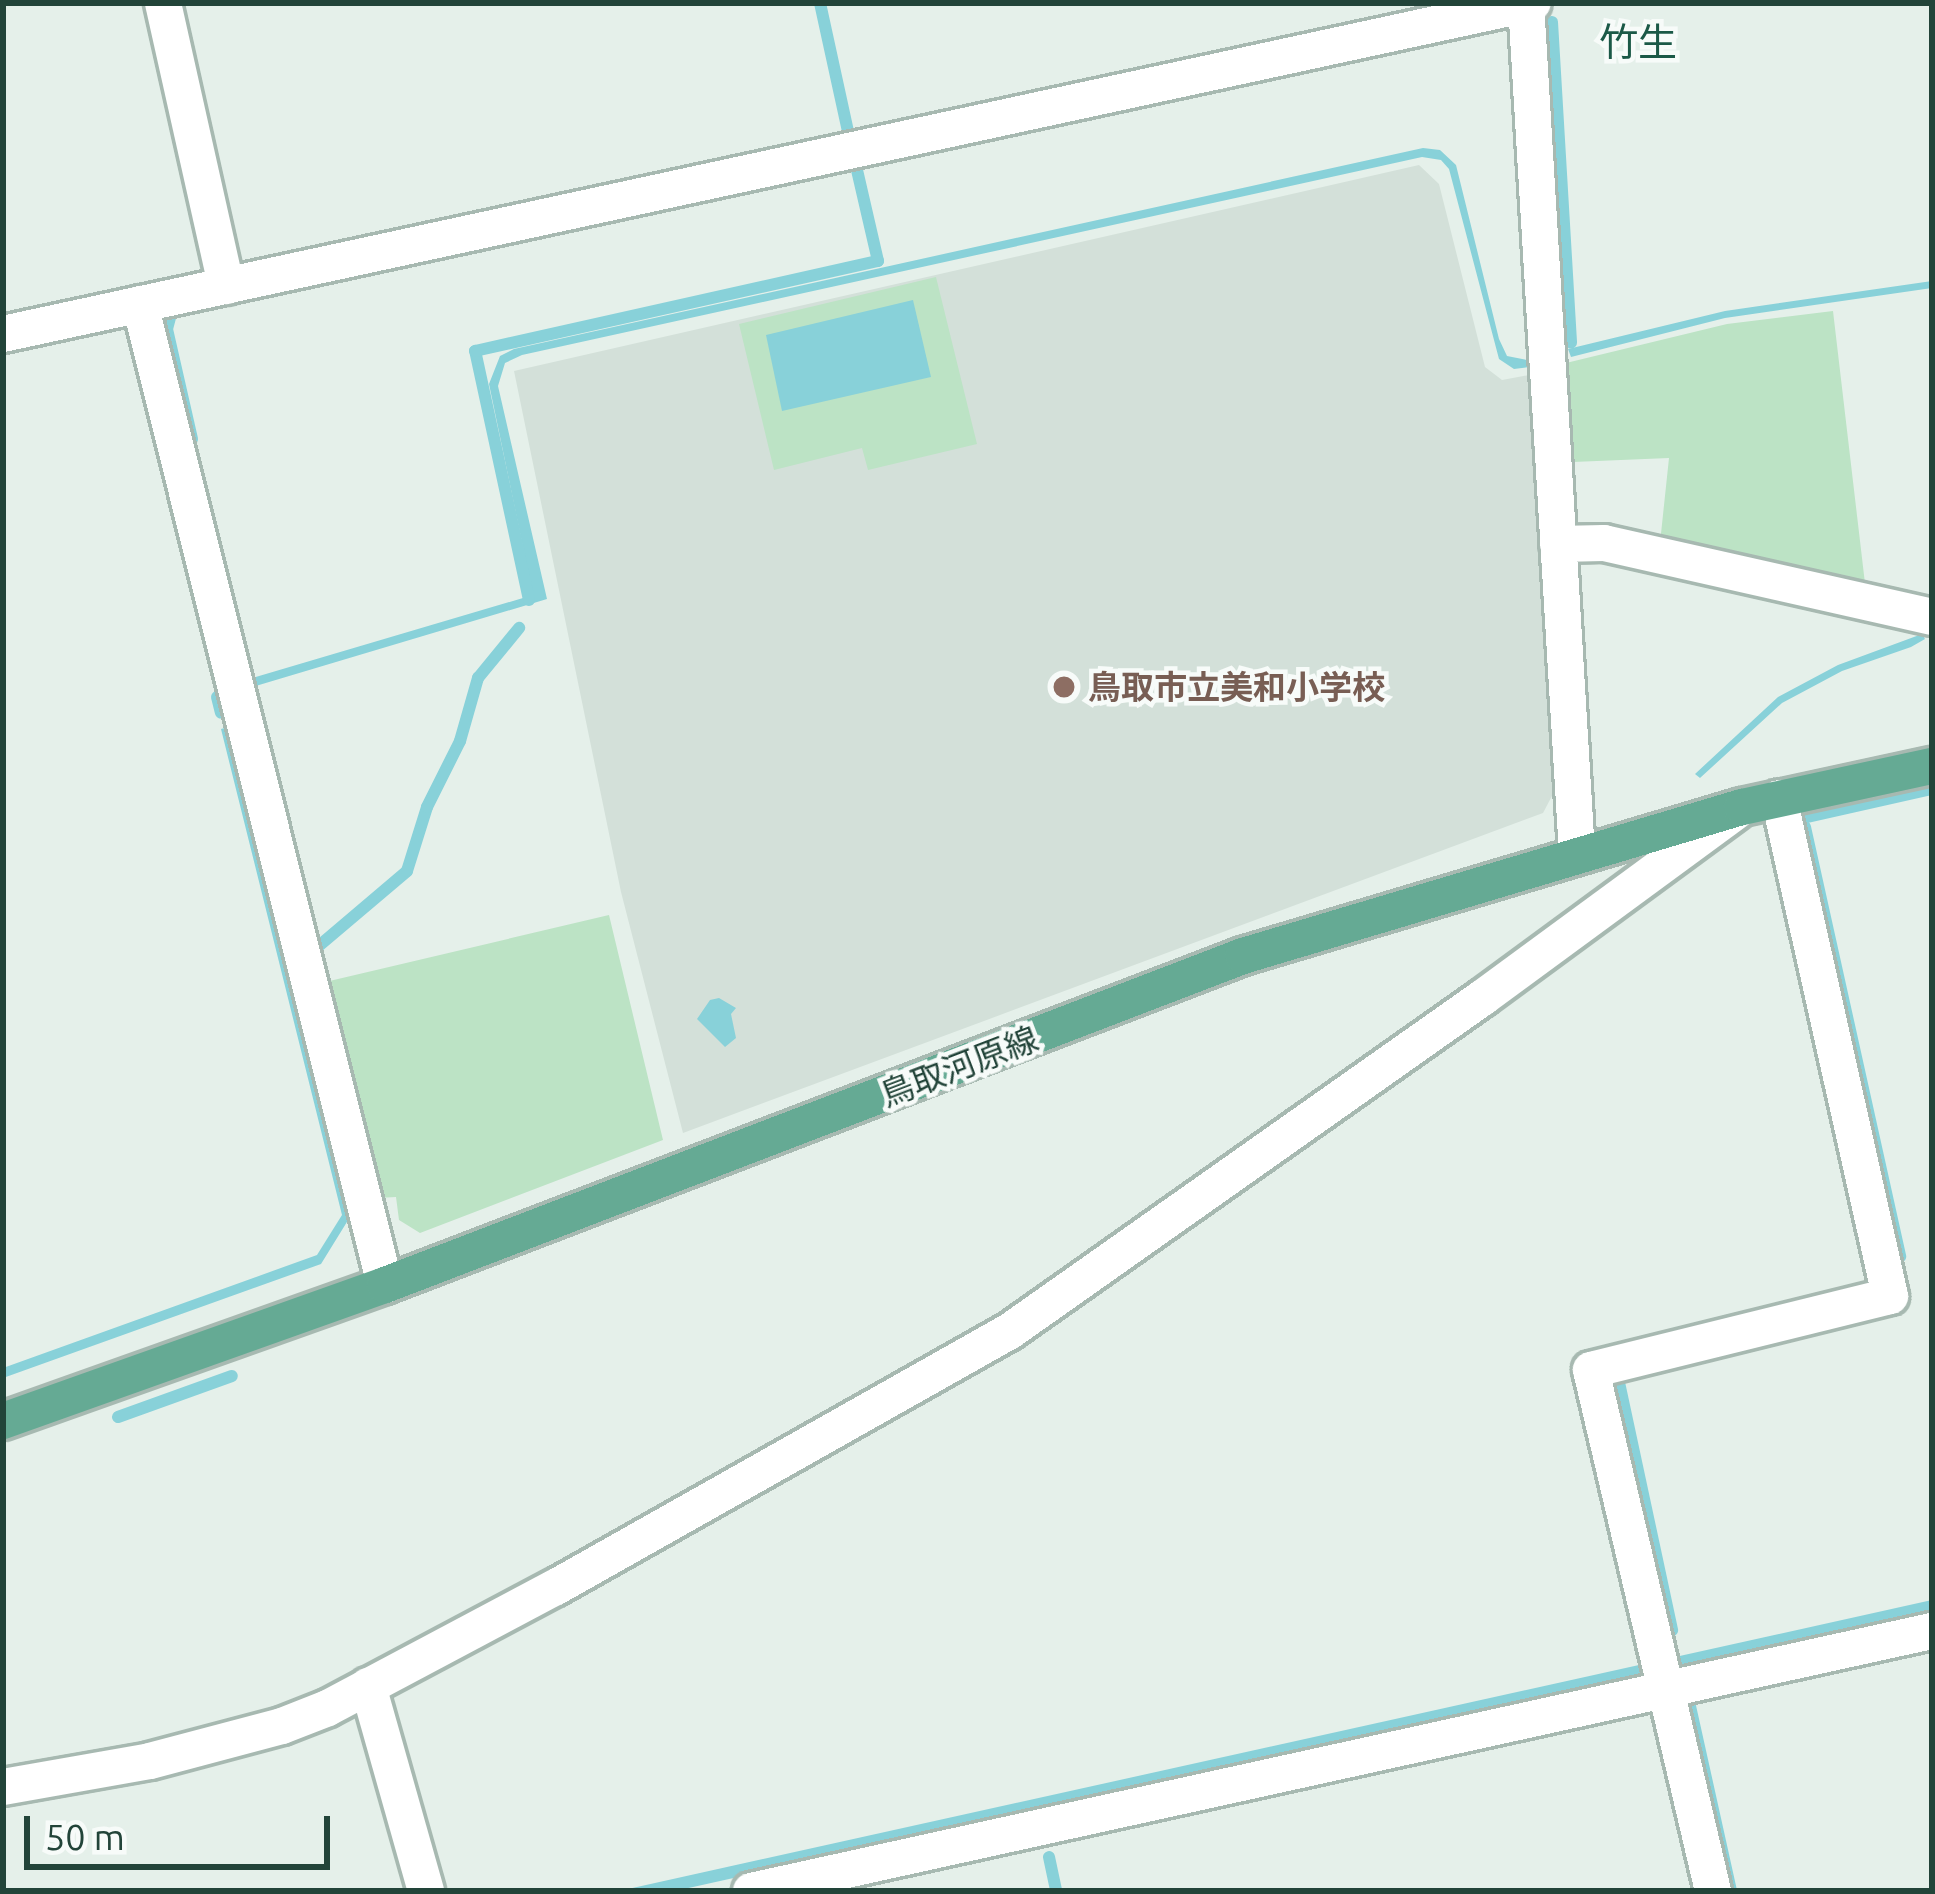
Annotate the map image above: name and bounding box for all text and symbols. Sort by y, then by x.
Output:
district label: 竹生 [1599,19,1677,65]
place label: 鳥取市立美和小学校 [1088,667,1385,707]
marker: 鳥取市立美和小学校 [1051,674,1077,700]
street label: 鳥取河原線 [875,1018,1043,1114]
scale bar [30,1792,336,1866]
text: 50 m [45,1816,125,1857]

